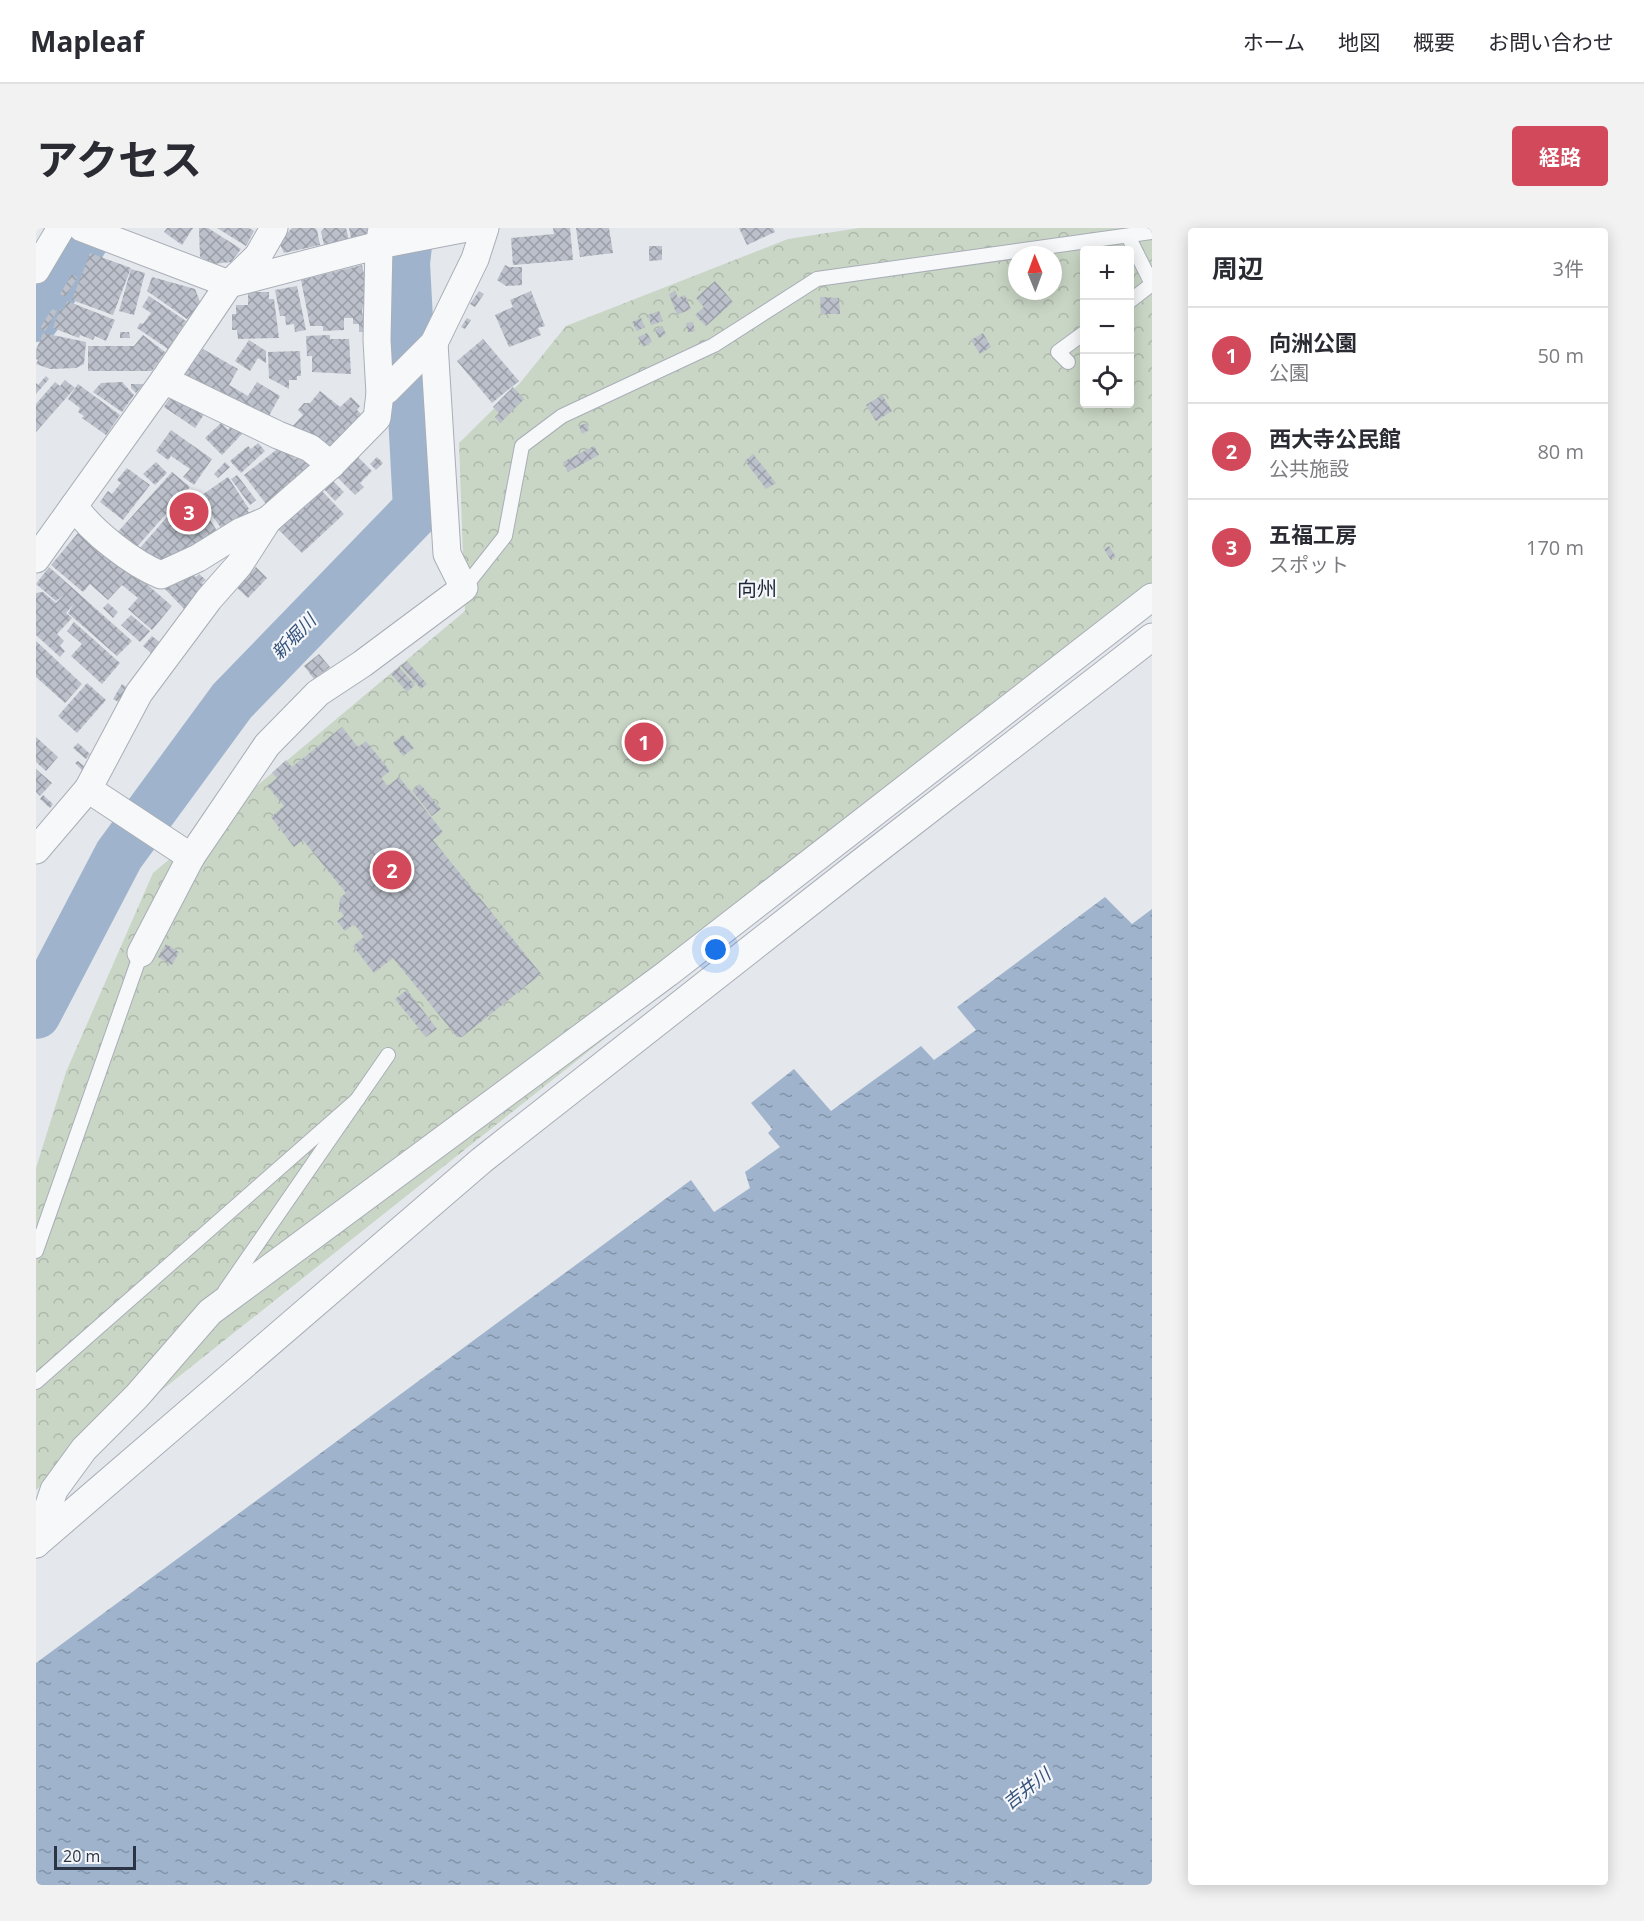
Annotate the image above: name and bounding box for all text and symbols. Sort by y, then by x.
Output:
text: Mapleaf [30,22,144,60]
text: ホーム [1243,28,1305,56]
text: 地図 [1338,28,1380,56]
text: 概要 [1413,28,1455,56]
text: お問い合わせ [1488,28,1614,56]
button: 経路 [1512,126,1608,186]
text: アクセス [36,130,202,187]
north arrow [1008,246,1062,300]
map controls [1080,246,1134,408]
button: + [1080,246,1134,300]
text: 周辺 [1212,250,1264,286]
text: 3件 [1553,255,1584,282]
button: − [1080,300,1134,354]
text: 向洲公園 [1269,327,1357,357]
text: 1 [1226,342,1237,369]
text: 50 m [1537,342,1584,369]
button: locate [1080,354,1134,408]
text: 公園 [1269,359,1309,386]
text: 西大寺公民館 [1269,423,1401,453]
text: 2 [1226,438,1237,465]
text: 80 m [1537,438,1584,465]
text: 公共施設 [1269,455,1349,482]
pin: 3 [170,490,208,534]
text: 五福工房 [1269,519,1357,549]
text: 3 [1226,534,1237,561]
text: 170 m [1526,534,1584,561]
text: スポット [1269,551,1349,578]
district label: 向州 [737,575,777,602]
water label: 新堀川 [266,607,322,664]
pin: 1 [624,720,664,764]
pin: 2 [372,848,412,892]
your location [701,935,730,964]
water label: 吉井川 [998,1761,1057,1814]
scale bar [54,1843,136,1870]
text: 20 m [63,1845,100,1867]

